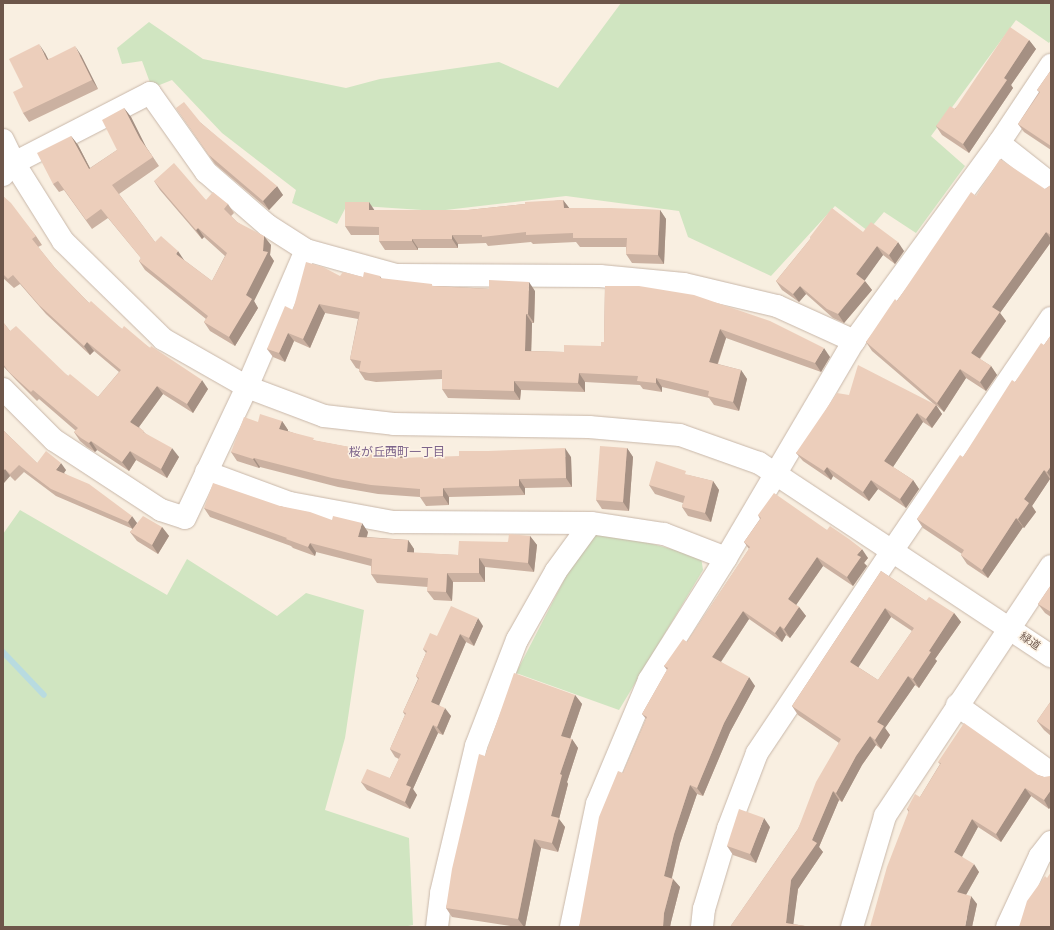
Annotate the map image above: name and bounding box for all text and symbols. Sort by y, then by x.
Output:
district label: 桜が丘西町一丁目 [349,446,445,460]
street label: 緑道 [1017,629,1043,653]

